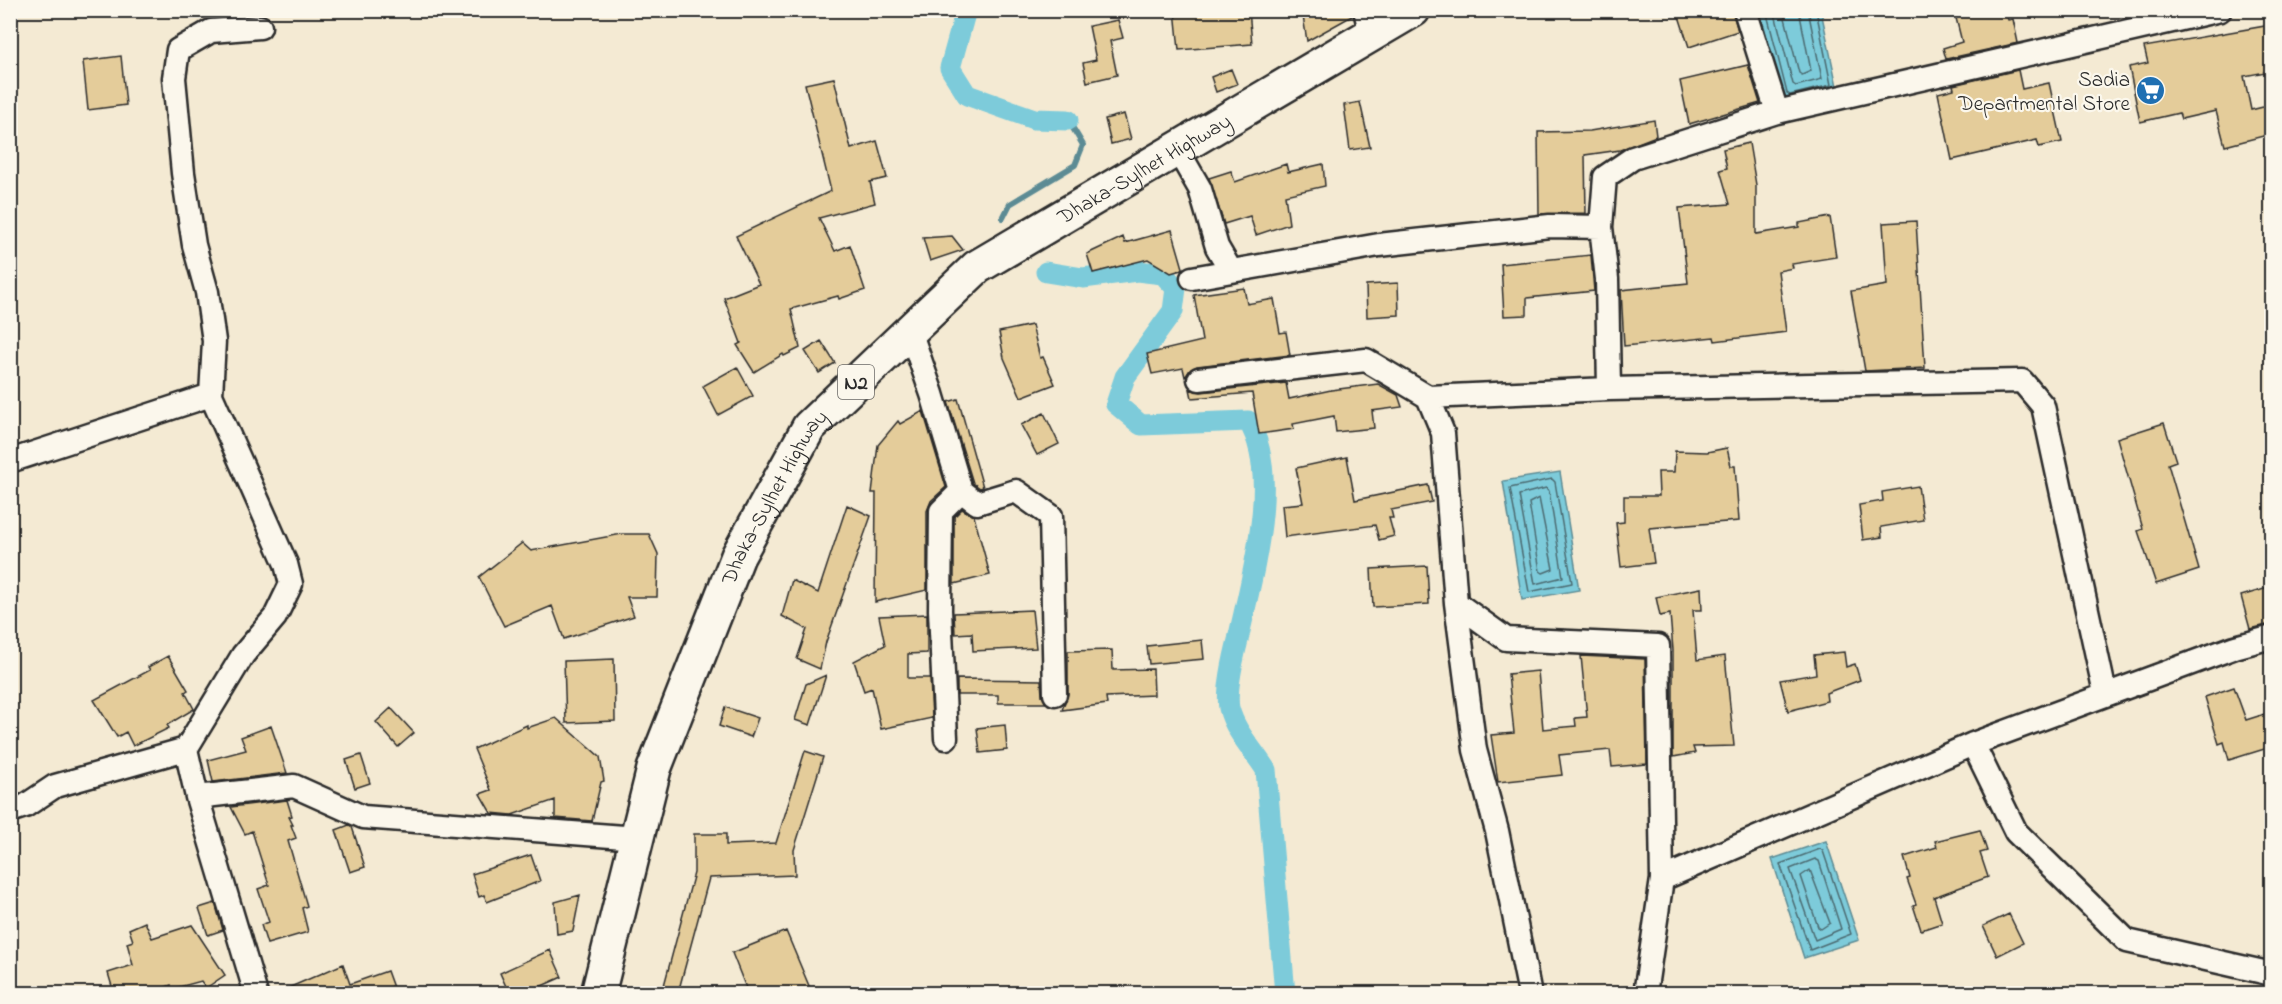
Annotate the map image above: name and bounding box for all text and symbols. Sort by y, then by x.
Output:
place label: Sadia Departmental Store [1957,66,2131,120]
supermarket icon: Sadia Departmental Store [2135,75,2167,107]
street label: Dhaka-Sylhet Highway [1052,107,1239,234]
road number: N2 [838,365,874,399]
street label: Dhaka-Sylhet Highway [715,404,837,590]

